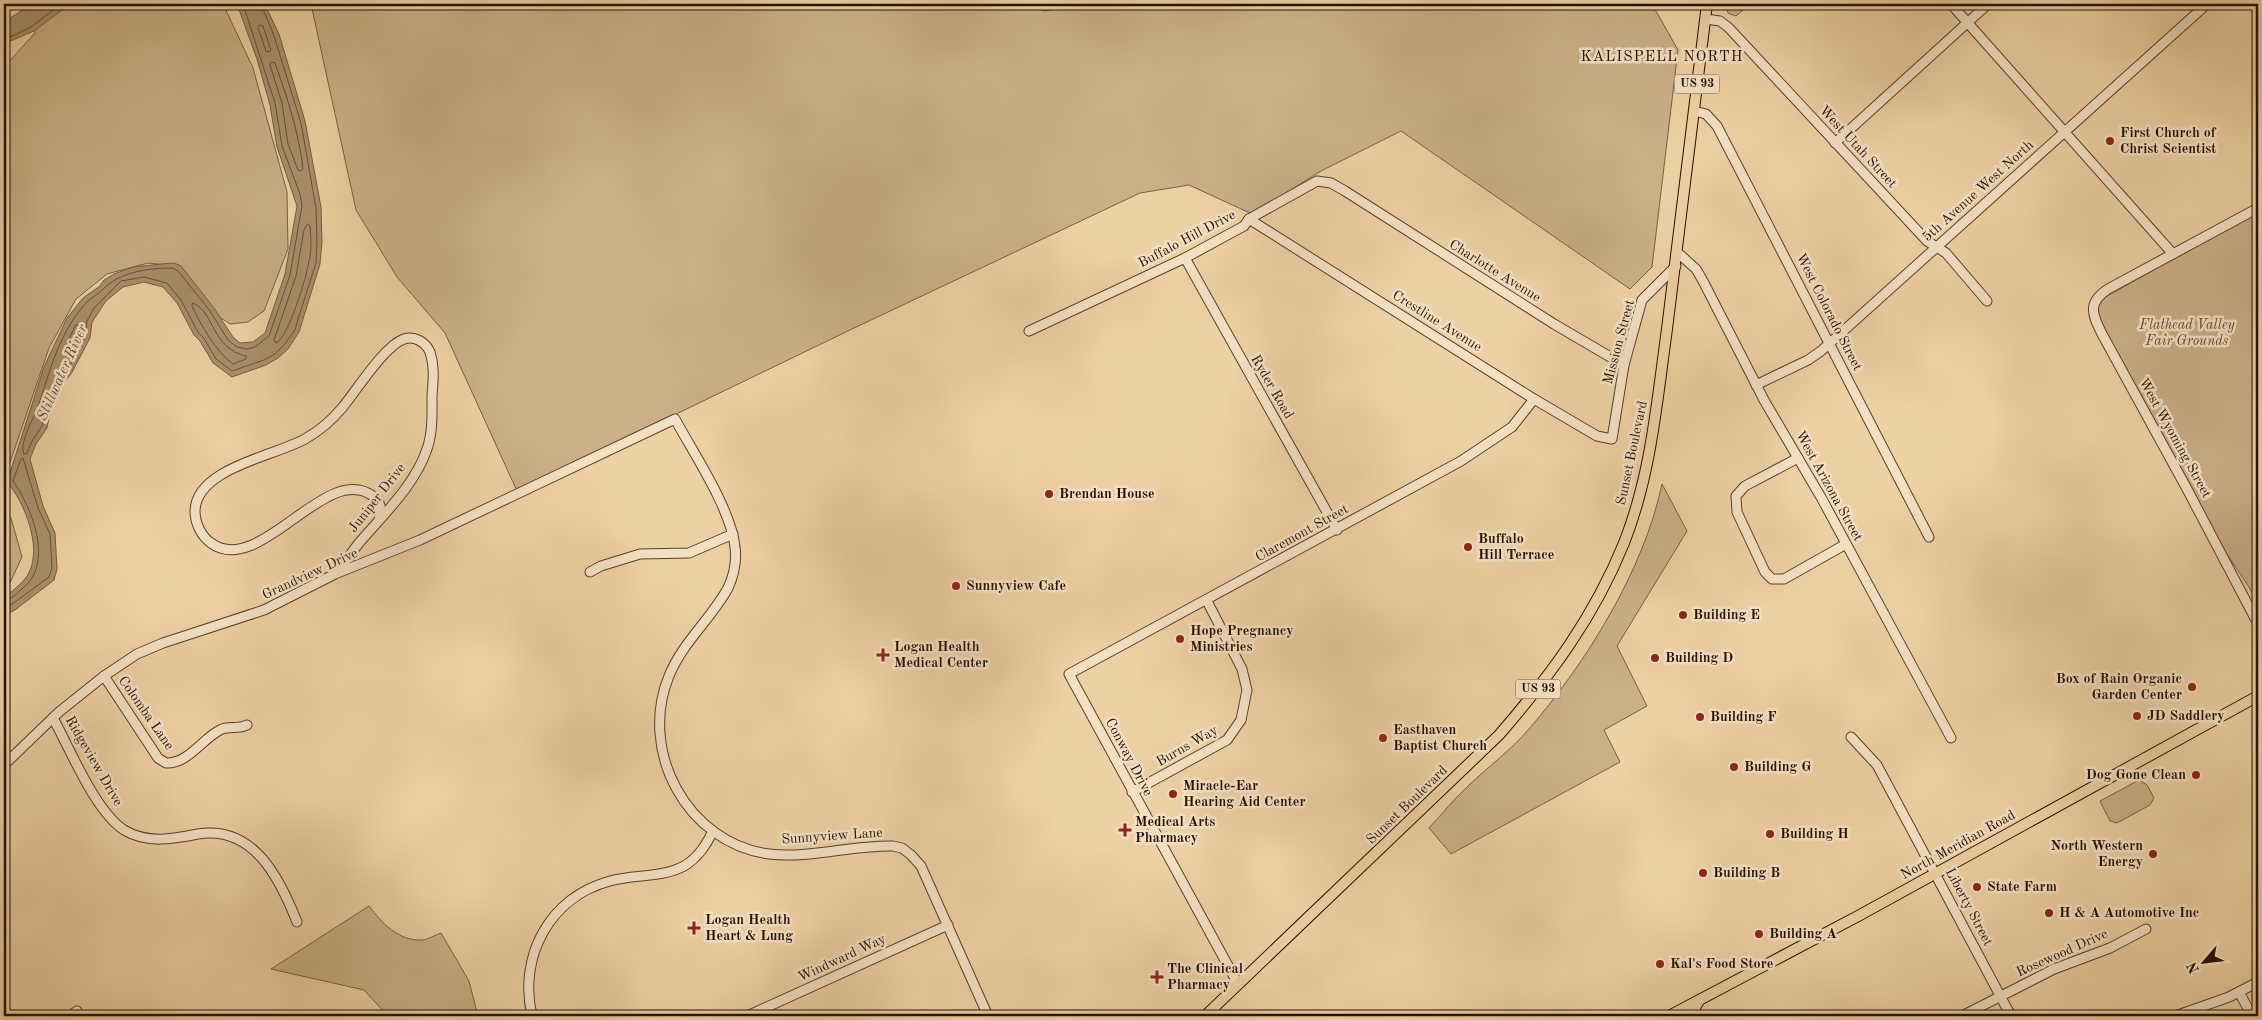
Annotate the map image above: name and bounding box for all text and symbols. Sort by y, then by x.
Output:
district label: KALISPELL NORTH [1580,50,1744,65]
road number: US 93 [1674,74,1720,94]
street label: West Utah Street [1817,103,1899,191]
place label: First Church of Christ Scientist [2120,126,2217,156]
marker: First Church of Christ Scientist [2104,135,2116,147]
street label: 5th Avenue West North [1920,137,2036,244]
street label: Buffalo Hill Drive [1136,208,1238,270]
street label: Charlotte Avenue [1447,237,1543,305]
street label: West Colorado Street [1793,251,1865,373]
street label: Crestline Avenue [1390,288,1484,354]
street label: Mission Street [1601,298,1637,386]
park label: Flathead Valley Fair Grounds [2138,318,2235,348]
water label: Stillwater River [35,322,91,423]
street label: Ryder Road [1248,353,1296,421]
street label: West Wyoming Street [2136,376,2214,500]
street label: Sunset Boulevard [1614,400,1650,506]
street label: West Arizona Street [1793,428,1865,544]
street label: Juniper Drive [346,461,408,535]
place label: Brendan House [1059,487,1155,501]
marker: Brendan House [1043,488,1055,500]
street label: Claremont Street [1253,502,1351,564]
place label: Buffalo Hill Terrace [1478,532,1554,562]
marker: Buffalo Hill Terrace [1462,541,1474,553]
street label: Grandview Drive [260,546,360,602]
place label: Sunnyview Cafe [966,579,1066,593]
marker: Sunnyview Cafe [950,580,962,592]
place label: Building E [1693,608,1760,622]
marker: Building E [1677,609,1689,621]
place label: Hope Pregnancy Ministries [1190,624,1294,654]
marker: Hope Pregnancy Ministries [1174,633,1186,645]
place label: Logan Health Medical Center [894,640,988,670]
marker: Logan Health Medical Center [876,648,890,662]
place label: Building D [1665,651,1733,665]
marker: Building D [1649,652,1661,664]
place label: Box of Rain Organic Garden Center [2056,672,2182,702]
street label: Colomba Lane [115,674,177,752]
road number: US 93 [1516,680,1560,699]
marker: Box of Rain Organic Garden Center [2186,681,2198,693]
place label: JD Saddlery [2147,709,2225,723]
place label: Building F [1710,710,1777,724]
marker: JD Saddlery [2131,710,2143,722]
marker: Building F [1694,711,1706,723]
street label: Ridgeview Drive [63,714,125,808]
street label: Conway Drive [1103,716,1155,798]
street label: Burns Way [1154,723,1221,769]
place label: Easthaven Baptist Church [1393,723,1487,753]
marker: Easthaven Baptist Church [1377,732,1389,744]
place label: Building G [1744,760,1811,774]
marker: Building G [1728,761,1740,773]
street label: Sunset Boulevard [1364,763,1450,847]
place label: Dog Gone Clean [2086,768,2186,782]
marker: Dog Gone Clean [2190,769,2202,781]
place label: Miracle-Ear Hearing Aid Center [1183,779,1306,809]
marker: Miracle-Ear Hearing Aid Center [1167,788,1179,800]
street label: North Meridian Road [1899,808,2017,882]
place label: Medical Arts Pharmacy [1135,815,1215,845]
marker: Medical Arts Pharmacy [1119,824,1131,836]
street label: Sunnyview Lane [781,825,883,847]
place label: Building H [1780,827,1849,841]
marker: Building H [1764,828,1776,840]
place label: North Western Energy [2050,839,2143,869]
marker: North Western Energy [2147,848,2159,860]
place label: Building B [1713,866,1780,880]
street label: Liberty Street [1943,866,1995,948]
marker: Building B [1697,867,1709,879]
place label: State Farm [1987,880,2057,894]
marker: State Farm [1971,881,1983,893]
place label: H & A Automotive Inc [2059,906,2199,920]
marker: H & A Automotive Inc [2043,907,2055,919]
place label: Logan Health Heart & Lung [705,913,793,943]
marker: Logan Health Heart & Lung [687,921,701,935]
place label: Building A [1769,927,1837,941]
street label: Rosewood Drive [2014,927,2110,979]
marker: Building A [1753,928,1765,940]
street label: Windward Way [796,931,889,984]
north arrow [2180,938,2230,988]
place label: Kal's Food Store [1670,957,1773,971]
marker: Kal's Food Store [1654,958,1666,970]
text: N [2185,959,2202,976]
place label: The Clinical Pharmacy [1167,962,1243,992]
marker: The Clinical Pharmacy [1151,971,1163,983]

